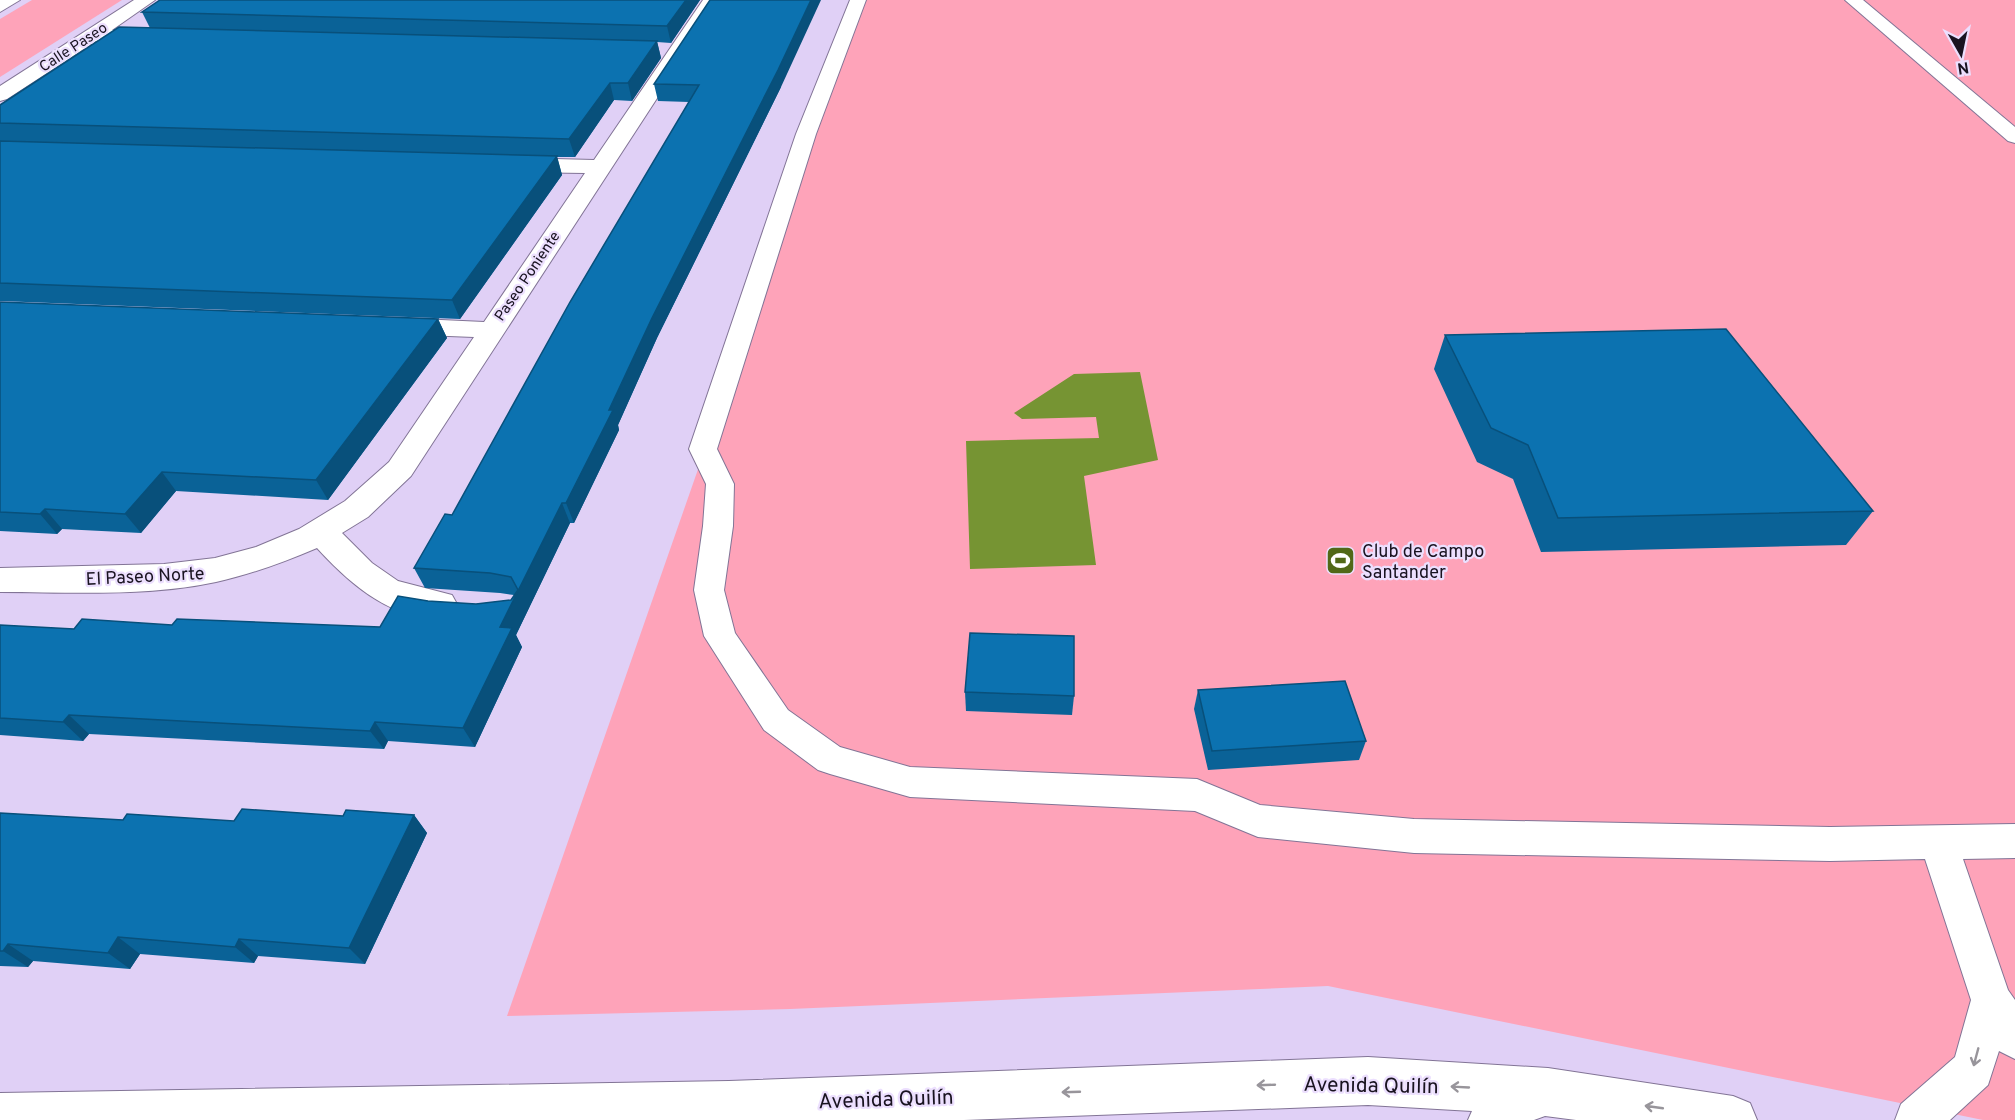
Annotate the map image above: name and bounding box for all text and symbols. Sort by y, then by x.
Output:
street label: Calle Paseo [36,19,112,77]
north arrow [1931,24,1991,84]
text: N [1956,56,1970,78]
street label: Paseo Poniente [491,228,565,325]
place label: Club de Campo Santander [1362,541,1484,585]
sports icon: Club de Campo Santander [1325,545,1357,577]
street label: El Paseo Norte [85,563,205,592]
one-way arrow [1970,1047,1981,1066]
street label: Avenida Quilín [1303,1072,1439,1101]
one-way arrow [1256,1079,1276,1090]
one-way arrow [1451,1081,1471,1092]
street label: Avenida Quilín [818,1085,954,1116]
one-way arrow [1061,1086,1081,1097]
one-way arrow [1645,1102,1664,1113]

